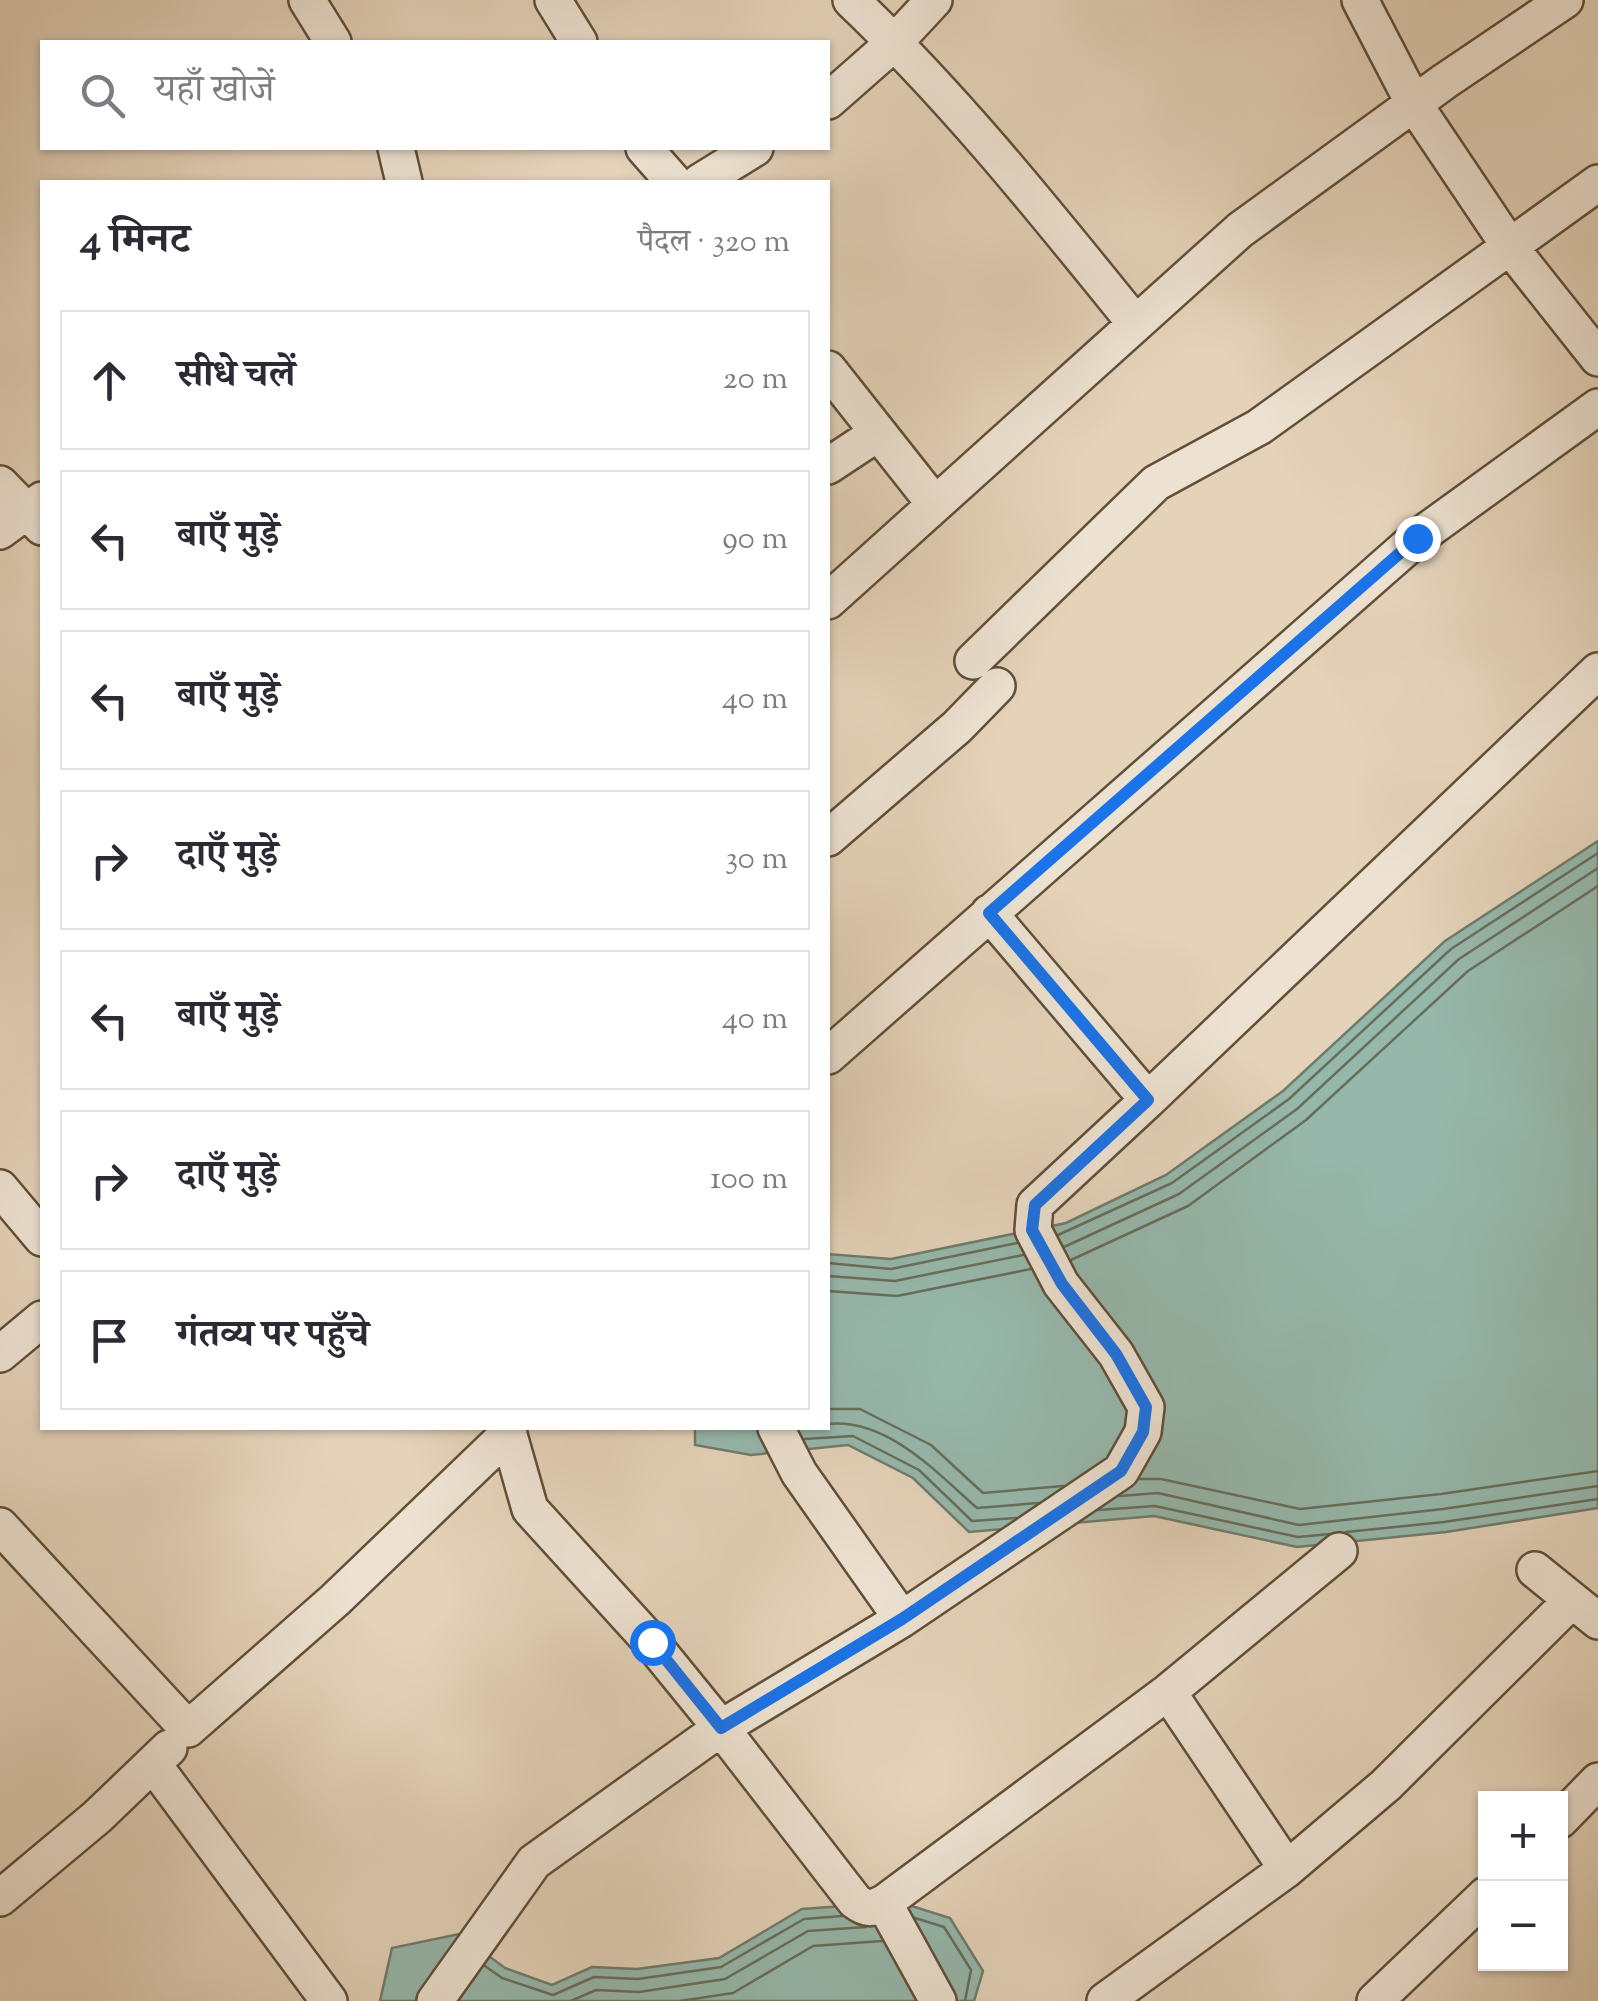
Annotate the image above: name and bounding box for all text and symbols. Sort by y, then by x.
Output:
search box [40,40,830,150]
text: यहाँ खोजें [155,65,274,119]
icon: search [75,68,130,123]
text: 4 मिनट [80,212,190,272]
text: पैदल · 320 m [638,220,790,266]
text: सीधे चलें [177,350,295,404]
icon: ahead [82,353,137,408]
text: 20 m [723,357,788,403]
text: बाएँ मुड़ें [177,510,279,564]
icon: left [82,513,137,568]
route end [1395,516,1441,562]
text: 90 m [722,517,788,563]
text: बाएँ मुड़ें [177,670,279,724]
icon: left [82,673,137,728]
text: 40 m [722,677,788,723]
text: दाएँ मुड़ें [177,830,278,884]
icon: right [82,833,137,888]
text: 30 m [725,837,788,883]
text: बाएँ मुड़ें [177,990,279,1044]
icon: left [82,993,137,1048]
text: 40 m [722,997,788,1043]
text: दाएँ मुड़ें [177,1150,278,1204]
icon: right [82,1153,137,1208]
text: 100 m [710,1157,788,1203]
text: गंतव्य पर पहुँचे [177,1310,369,1364]
icon: arrive [82,1313,137,1368]
route start [630,1620,676,1666]
map controls [1478,1791,1568,1971]
button: + [1478,1791,1568,1881]
button: − [1478,1881,1568,1971]

